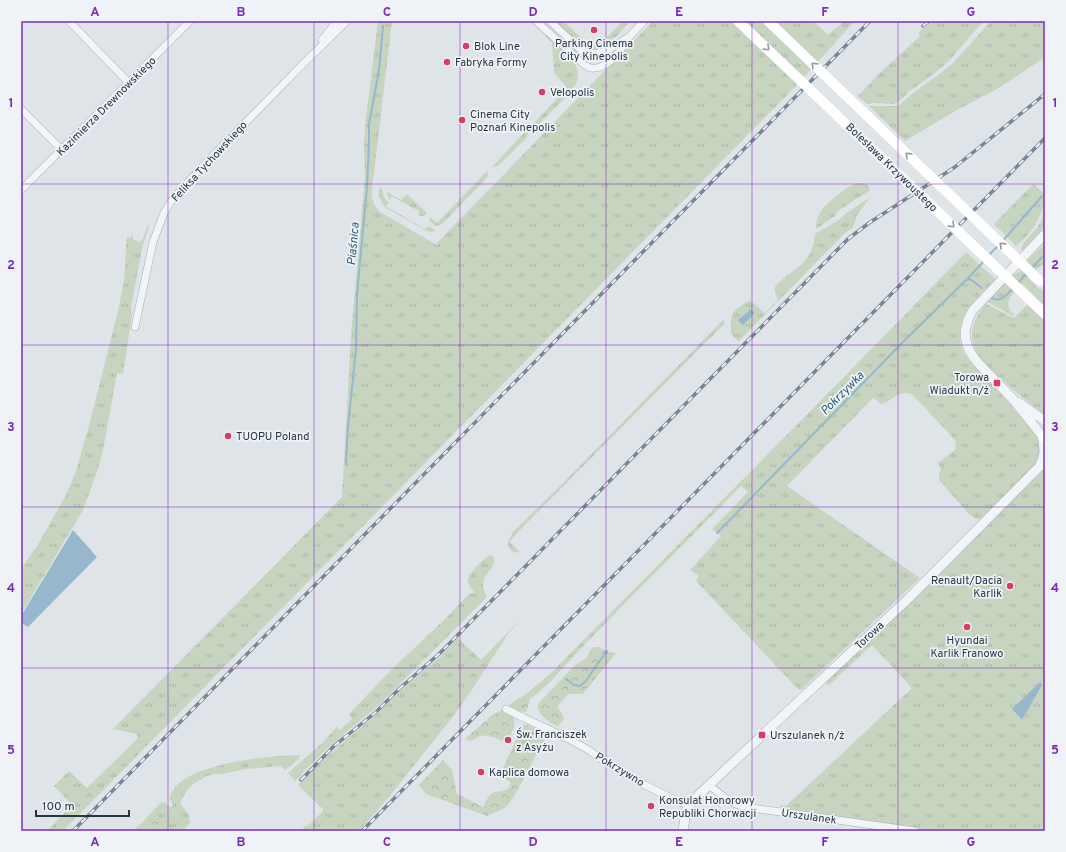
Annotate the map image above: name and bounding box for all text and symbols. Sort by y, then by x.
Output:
text: A [90,5,100,21]
text: B [237,5,246,21]
text: C [383,5,391,21]
text: D [528,5,538,21]
text: E [675,5,683,21]
text: F [821,5,829,21]
text: G [967,5,976,21]
marker: Parking Cinema City Kinepolis [589,25,599,35]
place label: Parking Cinema City Kinepolis [555,37,633,64]
place label: Blok Line [474,40,520,54]
marker: Blok Line [461,41,471,51]
one-way arrow [762,43,769,50]
street label: Kazimierza Drewnowskiego [54,54,159,159]
place label: Fabryka Formy [455,56,527,70]
marker: Fabryka Formy [442,57,452,67]
one-way arrow [811,62,819,70]
place label: Velopolis [550,86,594,100]
marker: Velopolis [537,87,547,97]
text: 1 [8,96,14,112]
text: 1 [1052,96,1058,112]
place label: Cinema City Poznań Kinepolis [470,108,555,135]
marker: Cinema City Poznań Kinepolis [457,115,467,125]
street label: Feliksa Tychowskiego [169,118,251,205]
street label: Bolesława Krzywoustego [842,120,940,215]
one-way arrow [905,152,913,160]
one-way arrow [947,220,955,227]
water label: Piaśnica [344,221,364,266]
one-way arrow [999,242,1007,249]
text: 2 [7,258,15,274]
text: 2 [1051,258,1059,274]
water label: Pokrzywka [817,368,869,419]
place label: Torowa Wiadukt n/ż [930,371,989,398]
marker: Torowa Wiadukt n/ż [992,378,1002,388]
text: 3 [7,420,15,436]
text: 3 [1051,420,1059,436]
place label: TUOPU Poland [236,430,309,444]
marker: TUOPU Poland [223,431,233,441]
place label: Renault/Dacia Karlik [931,574,1002,601]
text: 4 [7,581,15,597]
marker: Renault/Dacia Karlik [1005,581,1015,591]
text: 4 [1051,581,1059,597]
street label: Torowa [852,619,887,653]
marker: Hyundai Karlik Franowo [962,622,972,632]
place label: Hyundai Karlik Franowo [931,634,1003,661]
place label: Św. Franciszek z Asyżu [516,727,587,755]
place label: Urszulanek n/ż [770,729,845,743]
marker: Urszulanek n/ż [757,730,767,740]
marker: Św. Franciszek z Asyżu [503,735,513,745]
text: 5 [7,743,15,759]
text: 5 [1051,743,1059,759]
street label: Pokrzywno [592,750,647,790]
place label: Kaplica domowa [489,766,569,780]
marker: Kaplica domowa [476,767,486,777]
scale bar [36,792,129,818]
place label: Konsulat Honorowy Republiki Chorwacji [659,794,756,821]
text: 100 m [42,799,75,815]
marker: Konsulat Honorowy Republiki Chorwacji [646,801,656,811]
street label: Urszulanek [780,806,837,828]
text: A [90,835,100,851]
text: B [237,835,246,851]
text: C [383,835,391,851]
text: D [528,835,538,851]
text: E [675,835,683,851]
text: F [821,835,829,851]
text: G [967,835,976,851]

